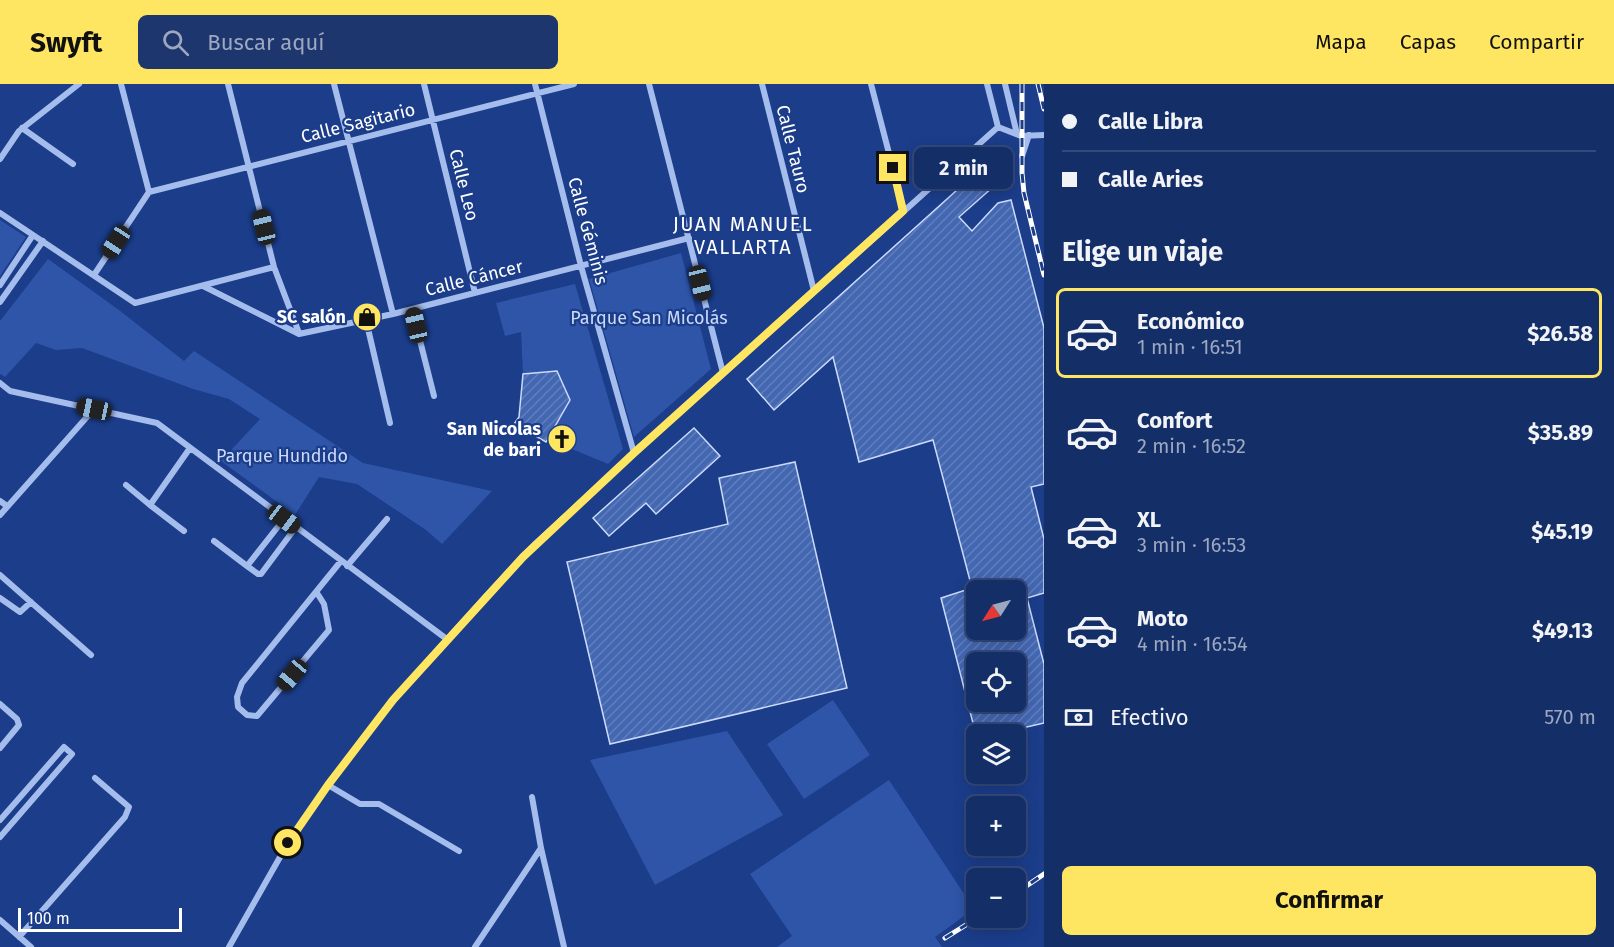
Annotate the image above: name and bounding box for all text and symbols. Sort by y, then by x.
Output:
search box [138,15,558,69]
text: Swyft [30,26,102,59]
icon: search [159,26,192,59]
text: Buscar aquí [207,29,324,56]
text: Mapa [1315,29,1367,55]
text: Capas [1400,29,1456,55]
text: Compartir [1489,29,1584,55]
street label: Calle Sagitario [299,98,417,148]
street label: Calle Tauro [771,103,815,195]
text: Calle Libra [1098,108,1203,135]
street label: Calle Leo [444,147,484,223]
callout: 2 min [914,147,1013,189]
route end [879,154,906,181]
text: 2 min [939,156,988,180]
text: Calle Aries [1098,166,1203,193]
street label: Calle Géminis [563,175,613,287]
car [251,207,277,247]
district label: JUAN MANUEL VALLARTA [673,212,813,259]
car [99,222,133,262]
text: Elige un viaje [1062,236,1223,268]
street label: Calle Cáncer [423,255,525,301]
car [687,263,713,303]
shop icon: SC salón [351,301,383,333]
car [403,305,429,345]
place label: SC salón [277,306,346,328]
icon: car [1065,306,1119,360]
park label: Parque San Micolás [570,307,728,329]
text: Económico [1137,308,1244,335]
text: $26.58 [1527,320,1593,347]
text: 1 min · 16:51 [1137,335,1243,359]
car [75,396,113,422]
icon: car [1065,405,1119,459]
text: Confort [1137,407,1213,434]
place label: San Nicolas de bari [447,418,541,461]
text: $35.89 [1528,419,1593,446]
church icon: San Nicolas de bari [546,423,578,455]
text: 2 min · 16:52 [1137,434,1246,458]
park label: Parque Hundido [216,445,348,467]
car [264,501,304,537]
icon: car [1065,504,1119,558]
text: XL [1137,506,1161,533]
text: $45.19 [1531,518,1593,545]
text: 3 min · 16:53 [1137,533,1246,557]
north arrow [966,580,1026,640]
map controls [966,580,1026,928]
icon: car [1065,603,1119,657]
text: Moto [1137,605,1188,632]
text: $49.13 [1532,617,1593,644]
text: 4 min · 16:54 [1137,632,1248,656]
button: locate [966,652,1026,712]
car [274,655,310,695]
icon: cash [1062,701,1095,734]
text: Efectivo [1110,704,1189,731]
text: 570 m [1544,705,1596,729]
button: layers [966,724,1026,784]
button: + [966,796,1026,856]
route start [274,829,301,856]
button: Confirmar [1062,866,1596,935]
button: − [966,868,1026,928]
scale bar [18,905,182,932]
text: 100 m [27,909,70,928]

